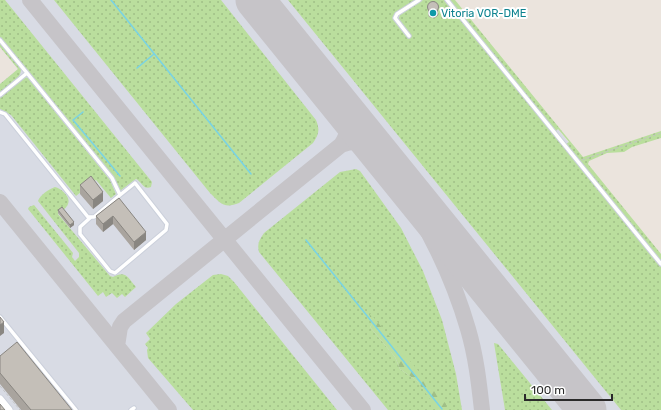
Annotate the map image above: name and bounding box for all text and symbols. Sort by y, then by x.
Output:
place label: Vitoria VOR-DME [441,7,527,20]
marker: Vitoria VOR-DME [428,8,438,18]
scale bar [525,376,612,402]
text: 100 m [531,383,565,397]

